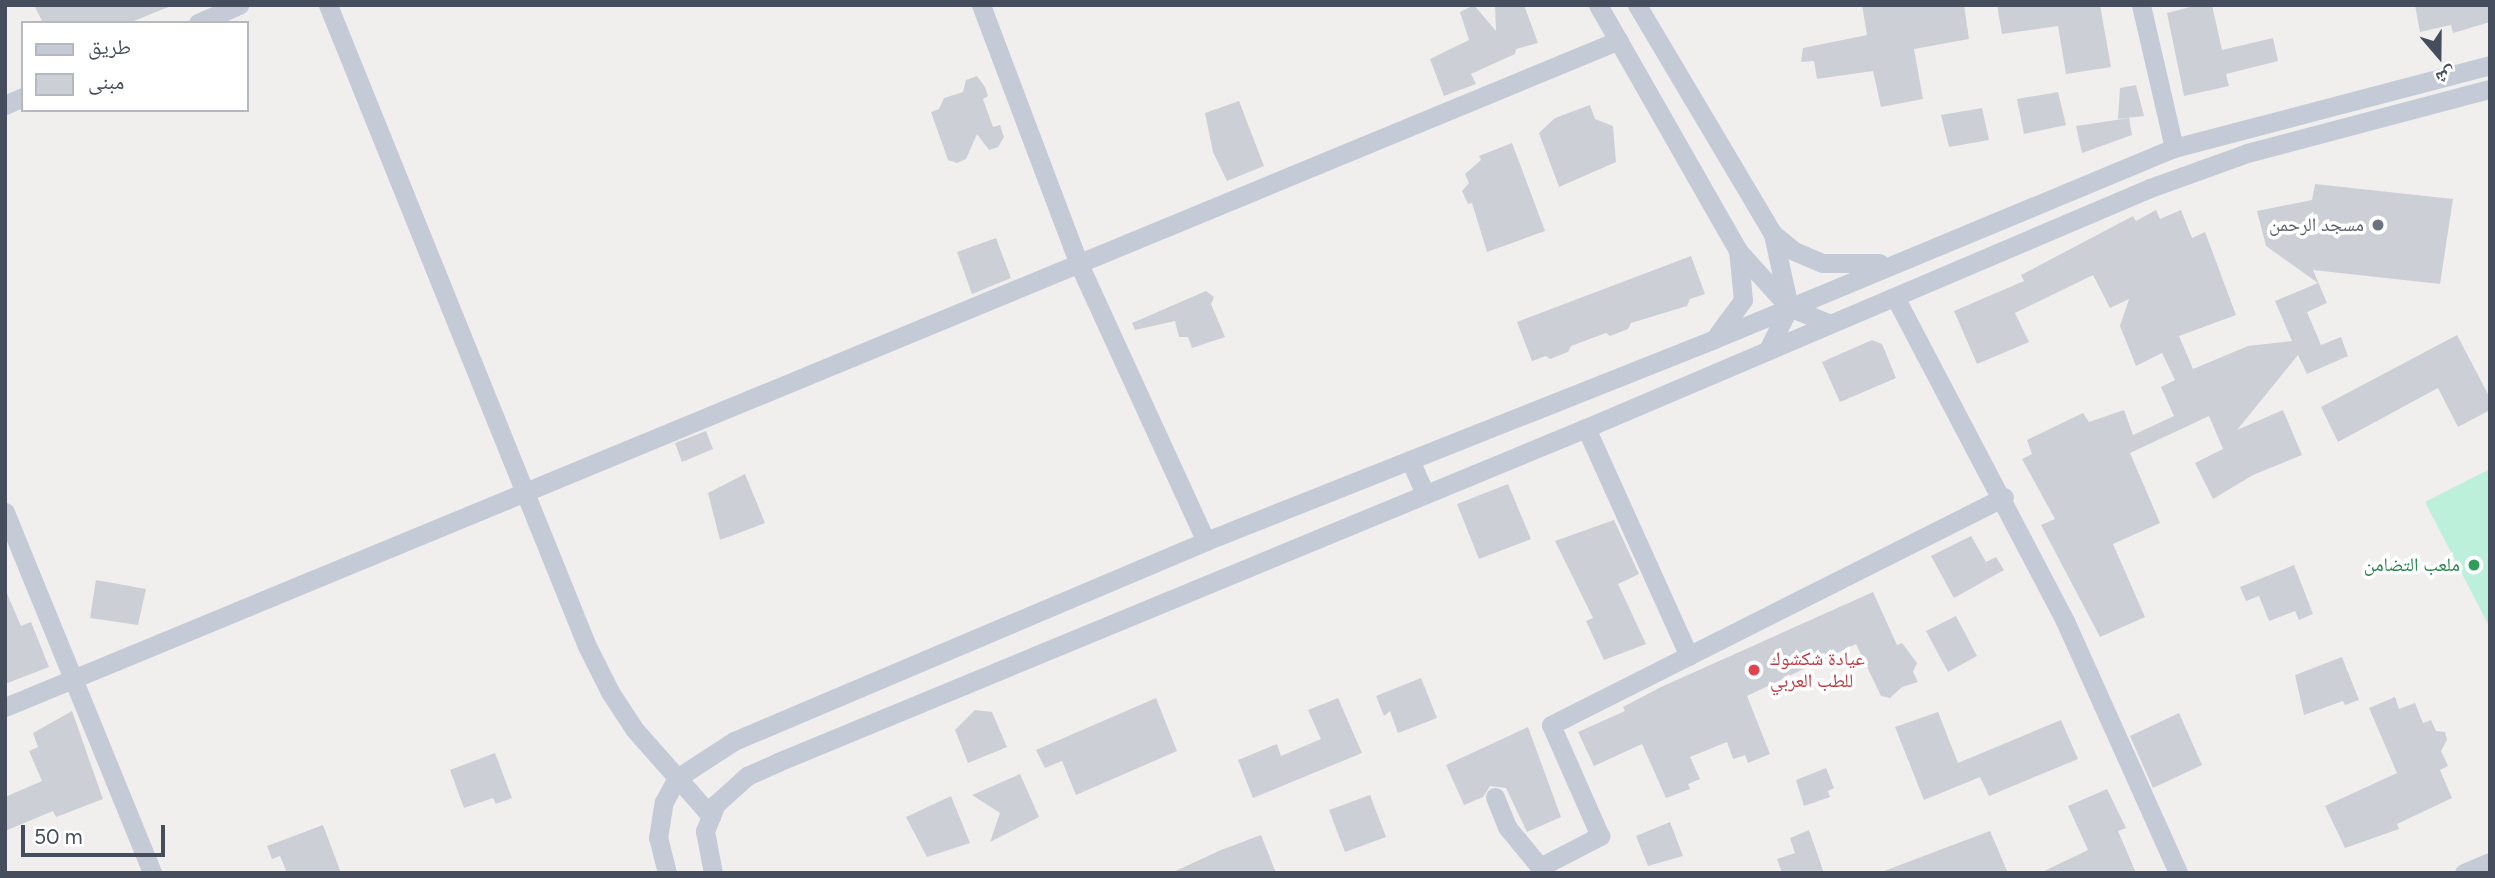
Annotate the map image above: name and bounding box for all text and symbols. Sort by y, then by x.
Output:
legend [21,21,248,112]
north arrow [2404,21,2474,91]
text: طريق [88,34,131,59]
text: ش [2433,62,2460,90]
text: مبنى [88,69,124,94]
place label: مسجد الرحمن [2269,214,2364,236]
marker: مسجد الرحمن [2370,217,2386,233]
place label: ملعب التضامن [2364,554,2460,576]
marker: ملعب التضامن [2466,557,2482,573]
place label: عيادة شكشوك للطب العربي [1770,648,1865,692]
marker: عيادة شكشوك للطب العربي [1744,660,1764,680]
scale bar [24,812,168,856]
text: 50 m [34,824,83,849]

